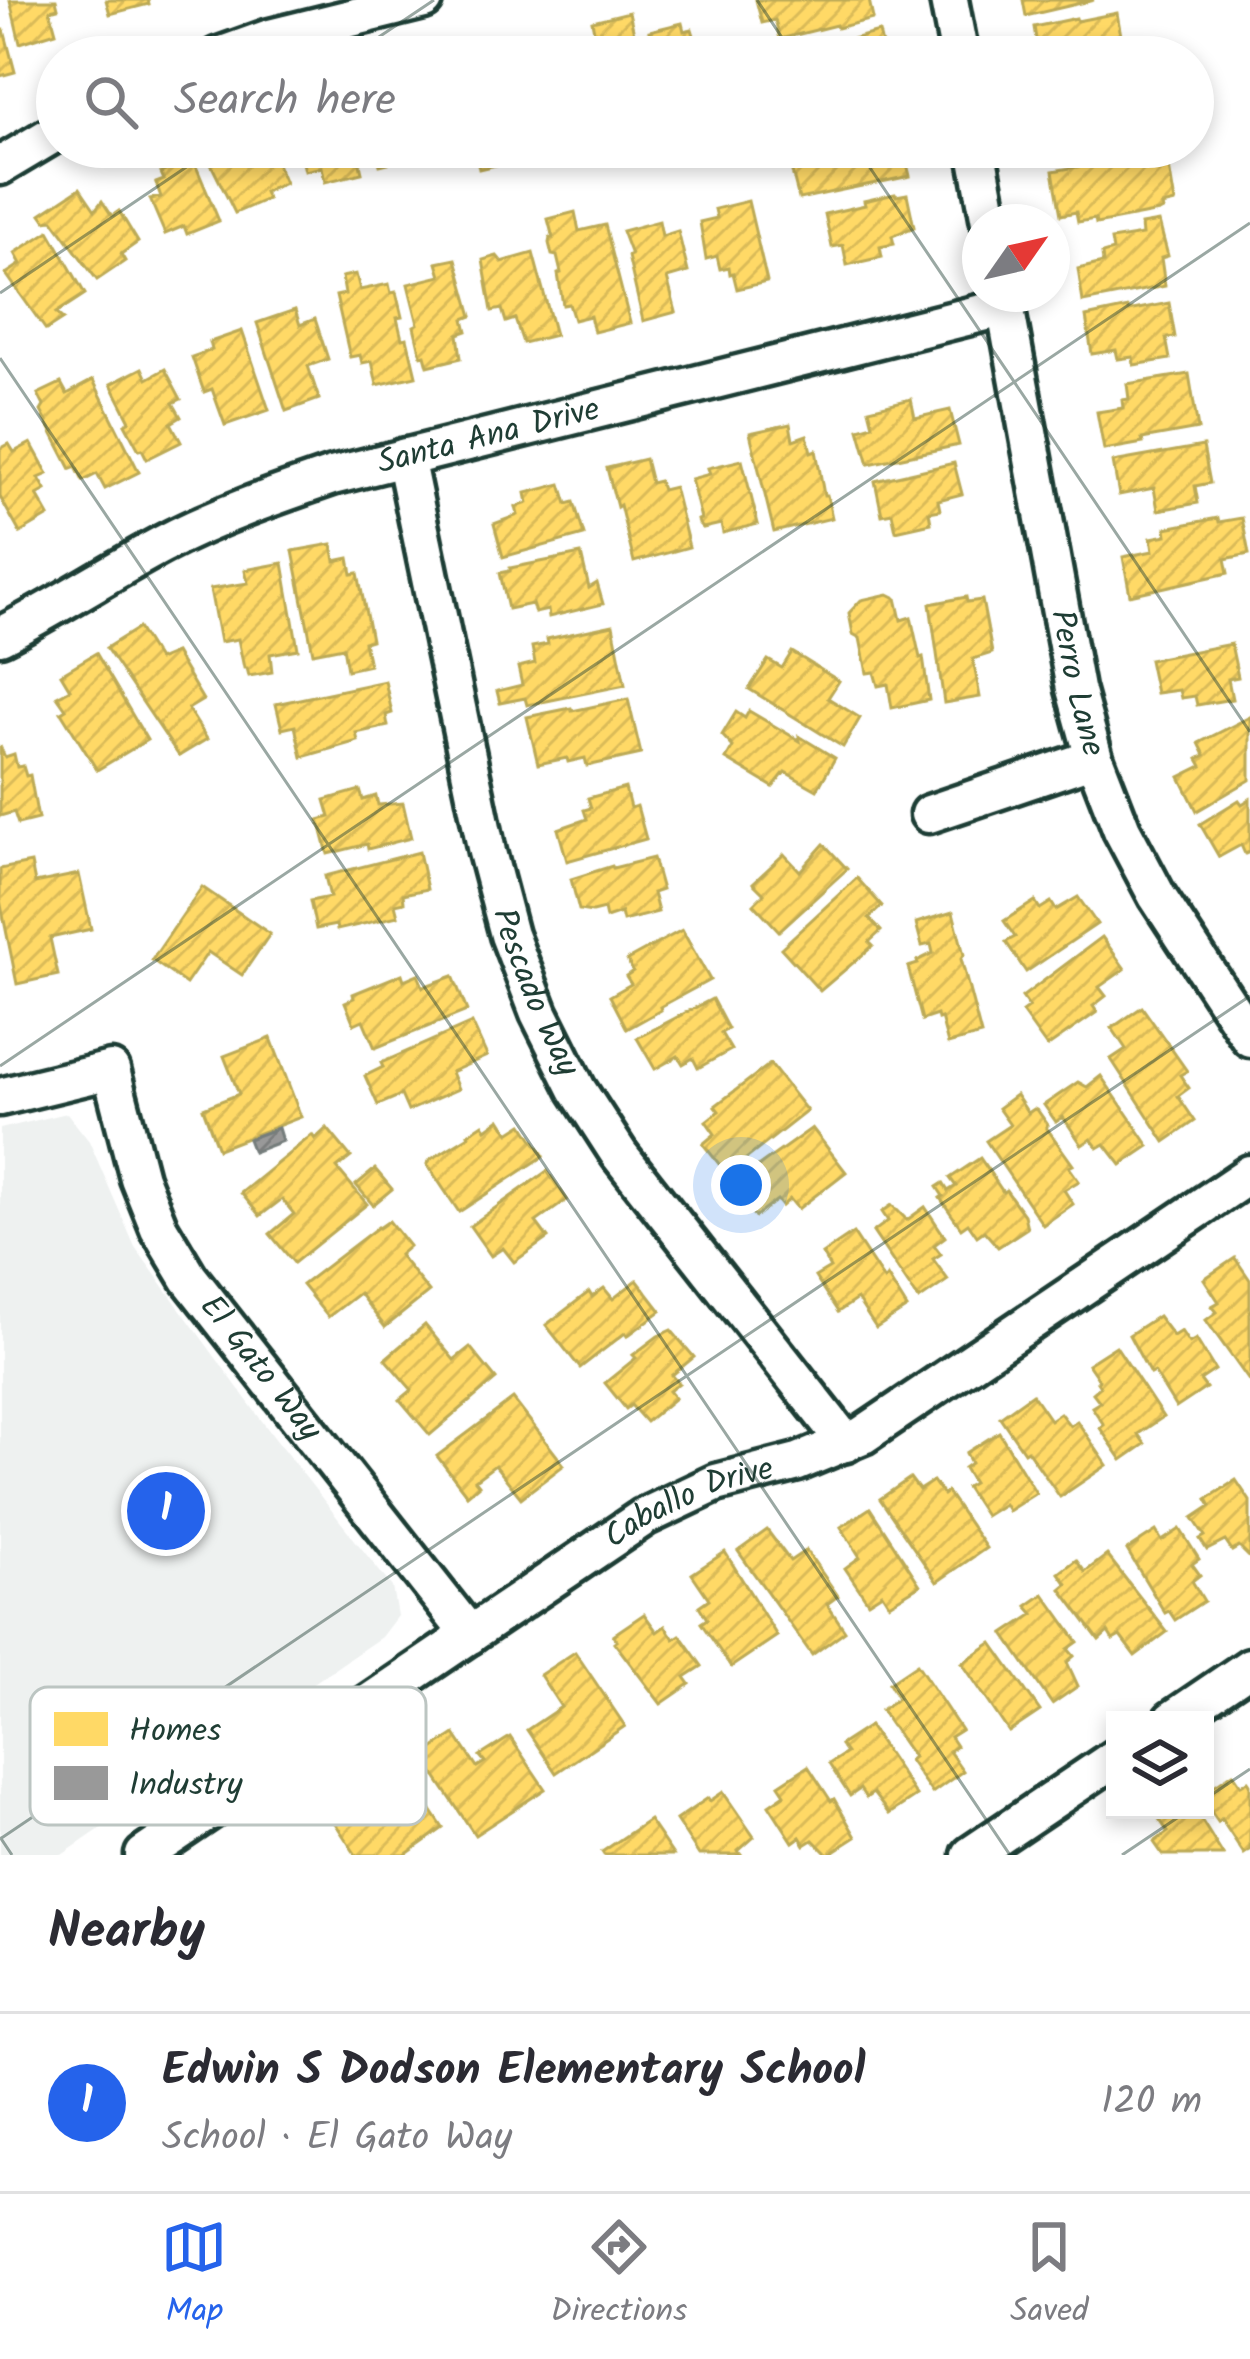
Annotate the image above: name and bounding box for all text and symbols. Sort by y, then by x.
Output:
search box [36,36,1214,168]
text: Search here [174,66,396,138]
icon: search [78,69,144,135]
north arrow [962,204,1070,312]
street label: Santa Ana Drive [372,383,605,490]
street label: Perro Lane [1035,606,1119,763]
street label: Pescado Way [477,903,594,1086]
your location [711,1155,771,1215]
street label: El Gato Way [185,1284,335,1454]
street label: Caballo Drive [593,1443,779,1563]
pin: 1 [127,1466,205,1556]
legend [30,1687,426,1825]
text: Homes [129,1706,221,1759]
map controls [1106,1711,1214,1819]
button: layers [1106,1711,1214,1819]
text: Industry [129,1760,243,1813]
text: Nearby [48,1893,205,1974]
text: Edwin S Dodson Elementary School [162,2036,866,2108]
text: 1 [81,2072,93,2134]
text: 120 m [1101,2072,1202,2134]
text: School · El Gato Way [162,2108,512,2170]
tab: Map [161,2214,227,2339]
tab: Directions [550,2214,687,2339]
tab: Saved [1010,2214,1089,2339]

